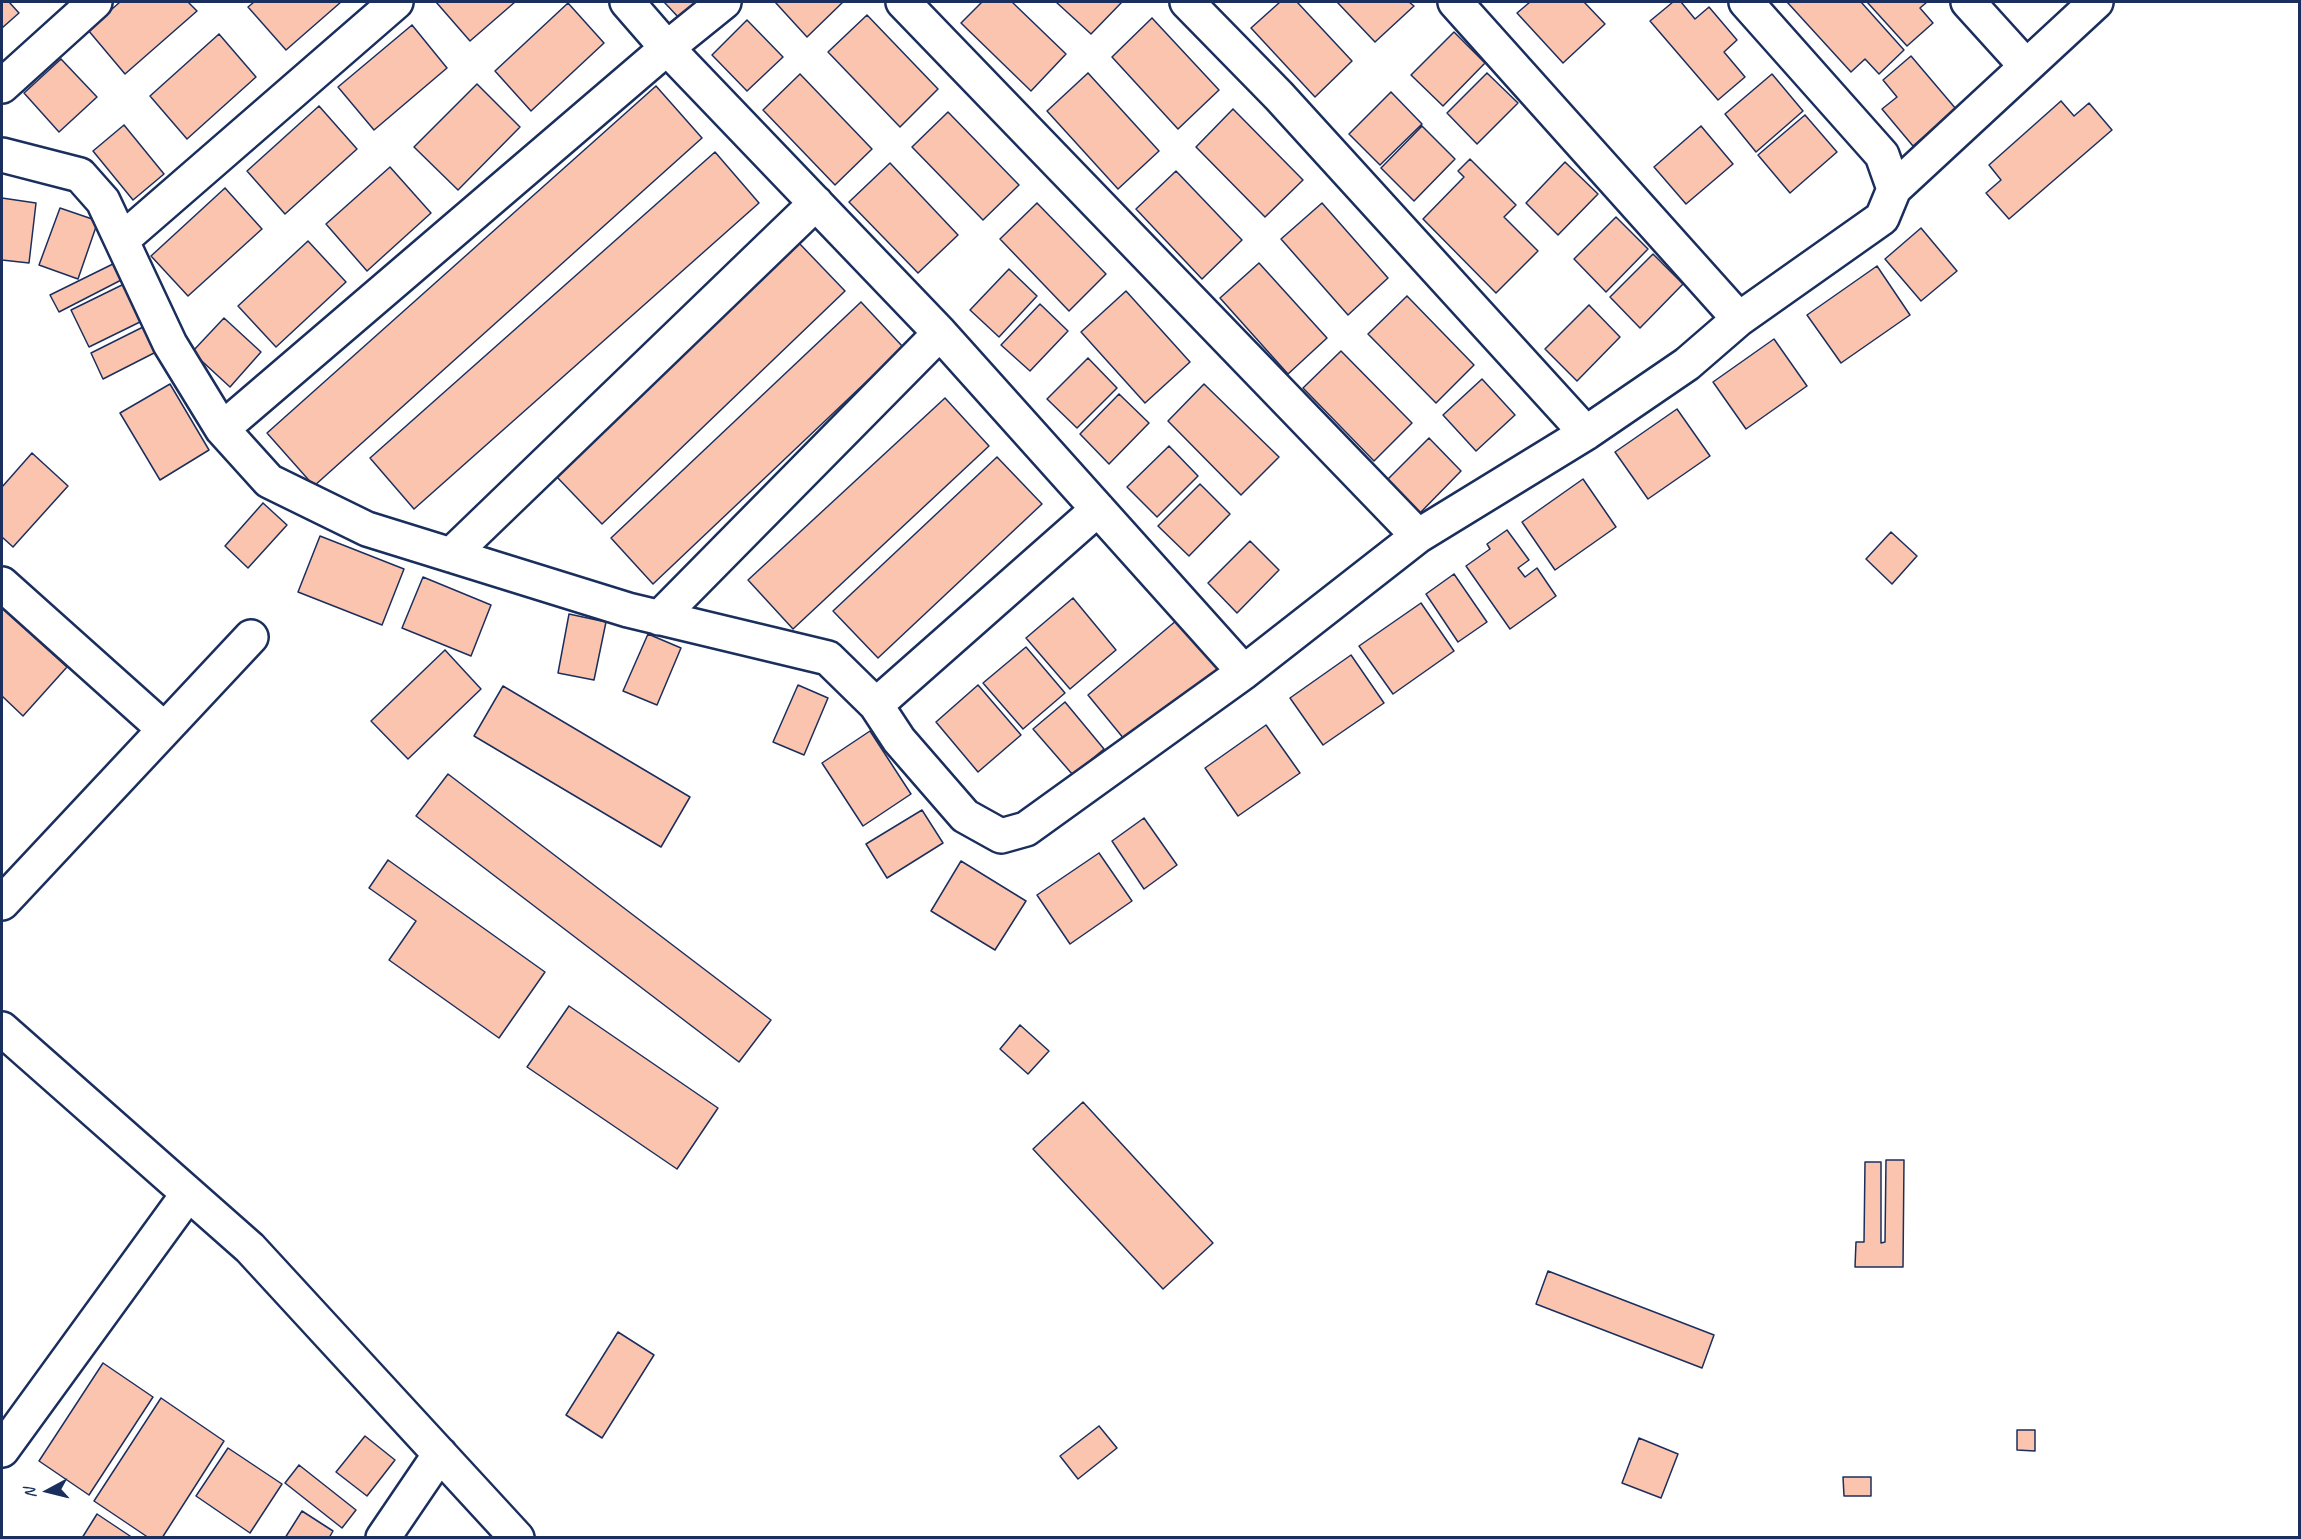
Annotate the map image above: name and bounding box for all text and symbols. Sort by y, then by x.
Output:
north arrow [18,1461,78,1521]
text: N [20,1487,41,1499]

